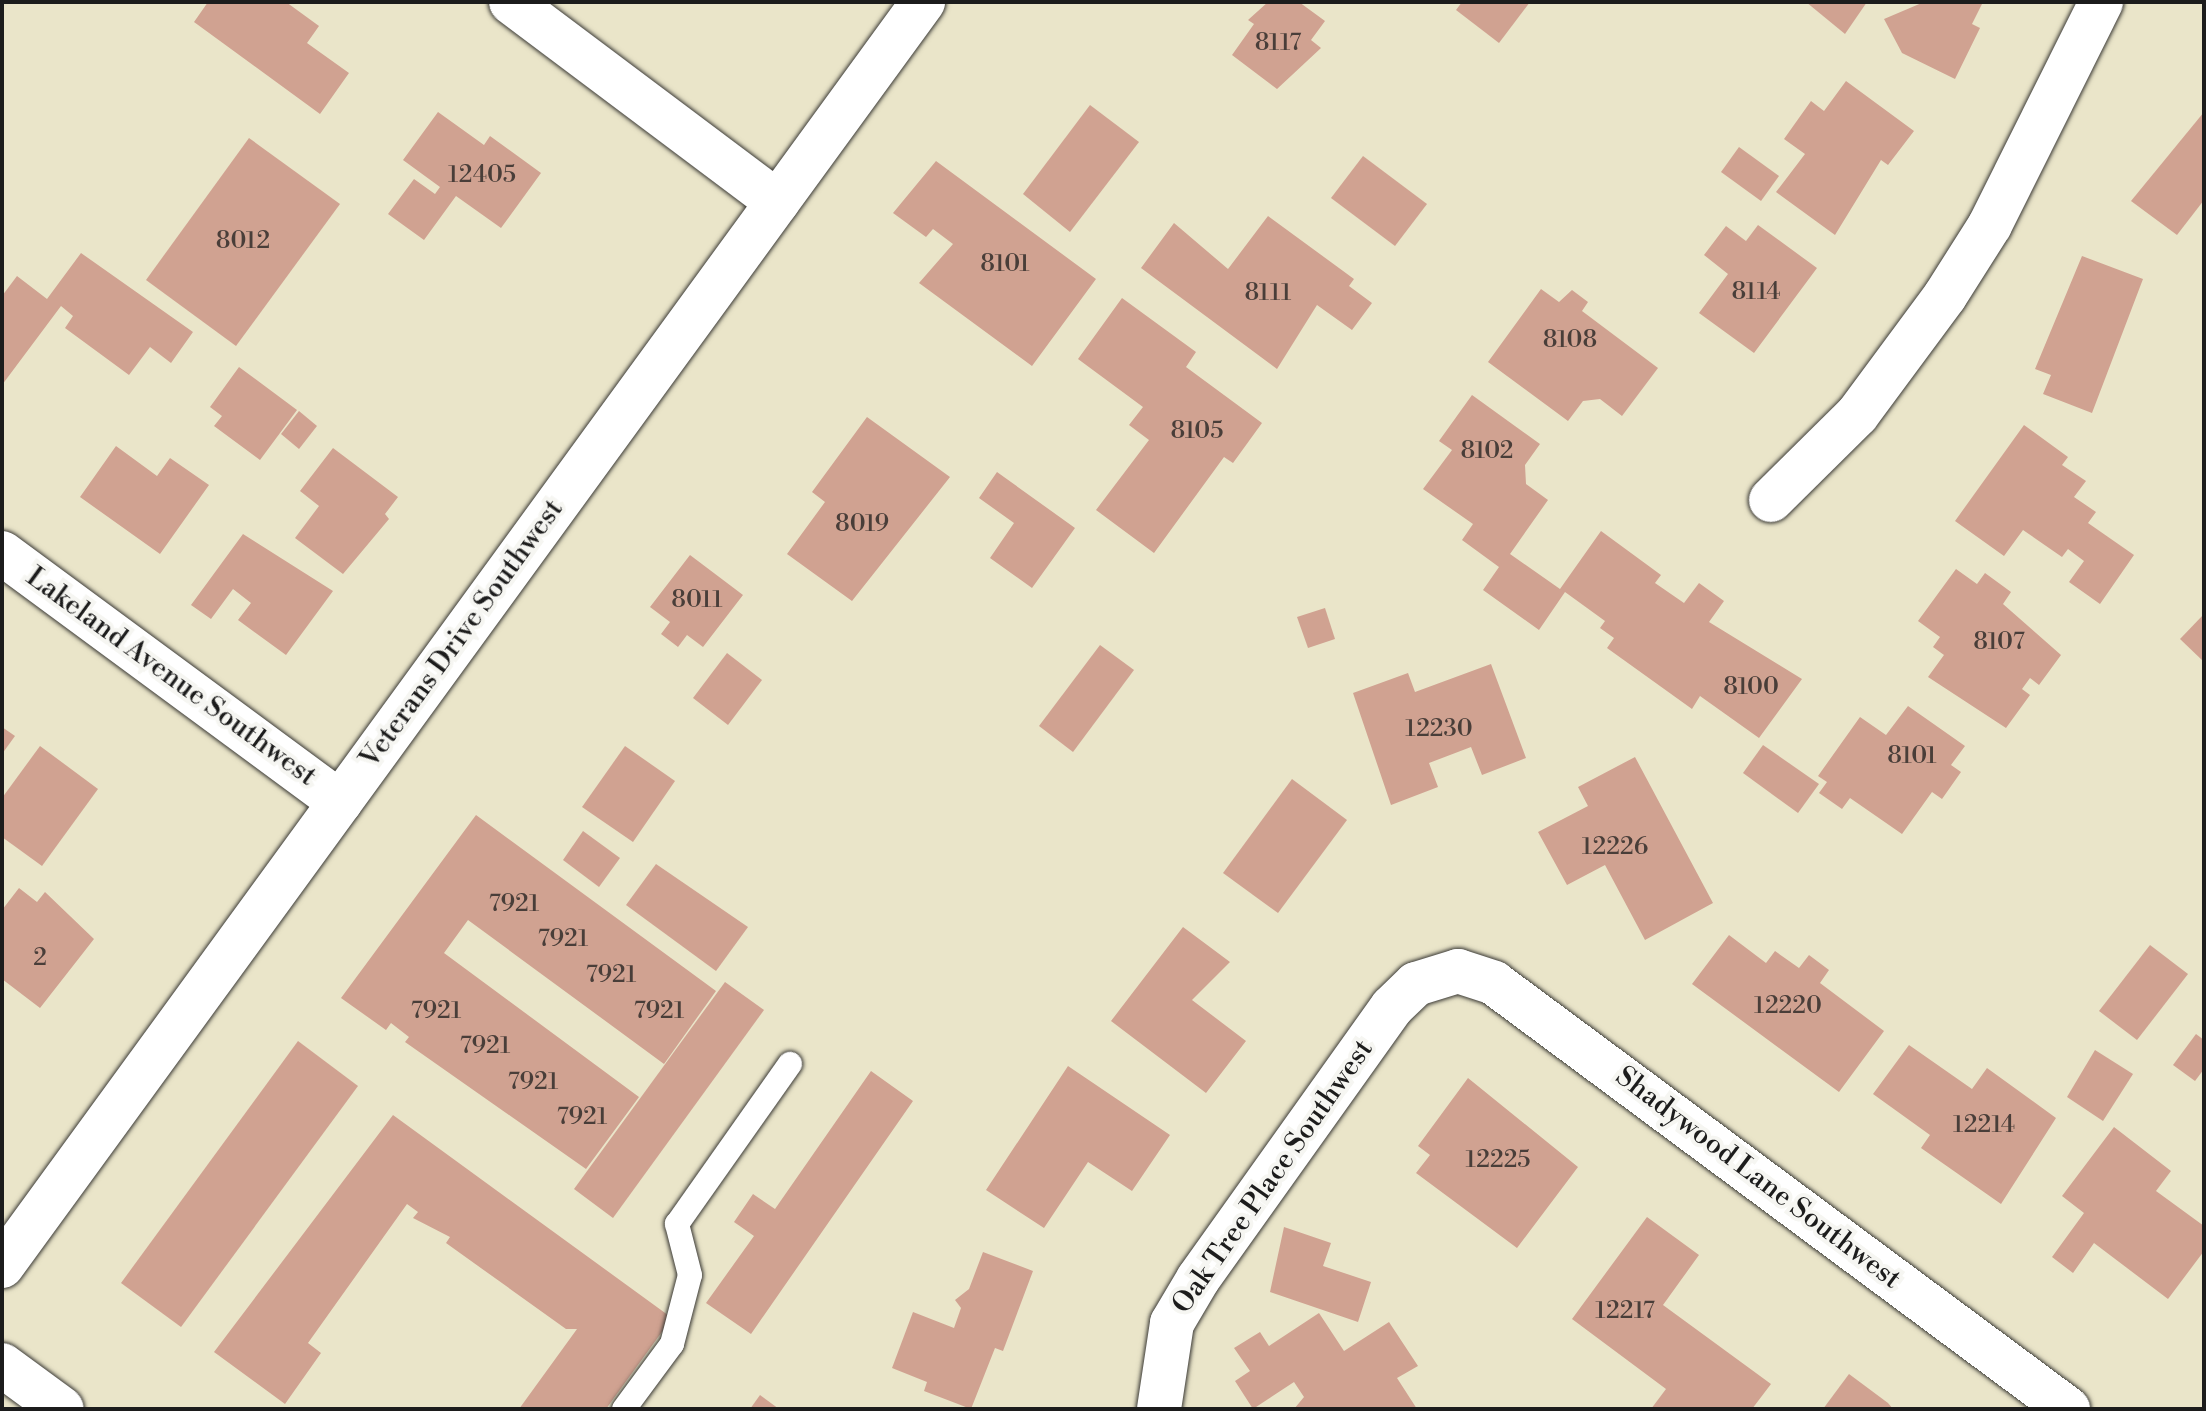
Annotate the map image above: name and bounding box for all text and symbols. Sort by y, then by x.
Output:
house number: 8117 [1255,30,1301,58]
house number: 12405 [448,162,516,190]
house number: 8012 [216,228,270,256]
house number: 8101 [980,251,1030,279]
house number: 8114 [1731,279,1781,307]
house number: 8111 [1245,280,1291,308]
house number: 8108 [1543,327,1597,355]
house number: 8105 [1171,418,1223,446]
house number: 8102 [1460,438,1514,466]
street label: Veterans Drive Southwest [353,493,571,775]
house number: 8019 [835,511,889,539]
street label: Lakeland Avenue Southwest [19,560,323,794]
house number: 8011 [671,587,723,615]
house number: 8107 [1973,629,2025,657]
house number: 8100 [1723,674,1779,702]
house number: 12230 [1405,716,1473,744]
house number: 8101 [1887,743,1937,771]
house number: 12226 [1582,834,1648,862]
house number: 7921 [489,891,539,919]
house number: 7921 [538,926,588,954]
house number: 2 [33,945,47,973]
house number: 7921 [586,962,636,990]
house number: 12220 [1754,993,1822,1021]
house number: 7921 [411,998,461,1026]
house number: 7921 [634,998,684,1026]
house number: 7921 [460,1033,510,1061]
street label: Oak Tree Place Southwest [1166,1034,1380,1320]
street label: Shadywood Lane Southwest [1609,1060,1907,1296]
house number: 7921 [508,1069,558,1097]
house number: 7921 [557,1104,607,1132]
house number: 12214 [1953,1112,2015,1140]
house number: 12225 [1465,1147,1531,1175]
house number: 12217 [1595,1298,1655,1326]

